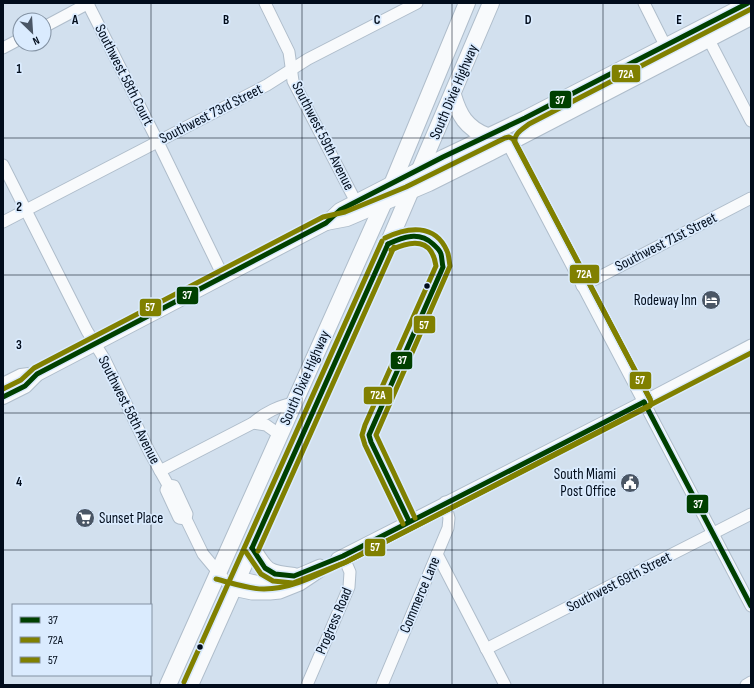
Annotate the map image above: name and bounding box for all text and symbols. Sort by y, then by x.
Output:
north arrow [12,12,52,52]
text: A [71,12,79,28]
text: B [223,12,229,28]
text: C [374,12,381,28]
text: D [525,12,532,28]
text: E [676,12,682,28]
street label: Southwest 58th Court [90,21,158,129]
text: N [30,33,41,48]
street label: South Dixie Highway [425,41,483,143]
text: 1 [16,61,22,77]
line badge: 72A [611,64,641,83]
text: 72A [619,68,634,81]
street label: Southwest 59th Avenue [287,78,359,194]
street label: Southwest 73rd Street [156,80,266,148]
line badge: 37 [549,90,572,109]
text: 37 [555,94,565,107]
text: 2 [16,199,22,215]
street label: Southwest 71st Street [612,208,721,276]
line badge: 72A [569,264,600,284]
text: 72A [577,268,592,281]
unlabelled marker [422,281,432,291]
line badge: 37 [176,286,199,305]
text: 37 [182,289,192,302]
hotel icon: Rodeway Inn [700,289,722,311]
place label: Rodeway Inn [634,291,697,310]
line badge: 57 [139,298,162,317]
text: 57 [145,301,155,314]
line badge: 57 [413,315,436,334]
text: 57 [419,319,429,332]
street label: South Dixie Highway [276,327,334,428]
text: 3 [16,337,22,353]
line badge: 37 [390,351,413,370]
street label: Southwest 58th Avenue [93,353,165,467]
text: 37 [397,354,407,367]
line badge: 57 [629,371,652,390]
text: 57 [635,374,645,387]
line badge: 72A [363,386,393,405]
text: 72A [371,389,386,402]
place label: South Miami Post Office [554,465,616,501]
public building icon: South Miami Post Office [619,472,641,494]
text: 4 [16,474,22,490]
line badge: 37 [686,494,709,514]
text: 37 [693,498,703,511]
supermarket icon: Sunset Place [74,507,96,529]
place label: Sunset Place [99,509,163,528]
line badge: 57 [364,538,386,557]
text: 57 [370,541,380,554]
street label: Southwest 69th Street [563,547,675,617]
street label: Commerce Lane [395,554,445,636]
street label: Progress Road [311,585,357,657]
legend [12,604,152,676]
text: 37 [48,613,58,628]
text: 72A [48,633,64,648]
unlabelled marker [195,642,205,652]
text: 57 [48,653,58,668]

